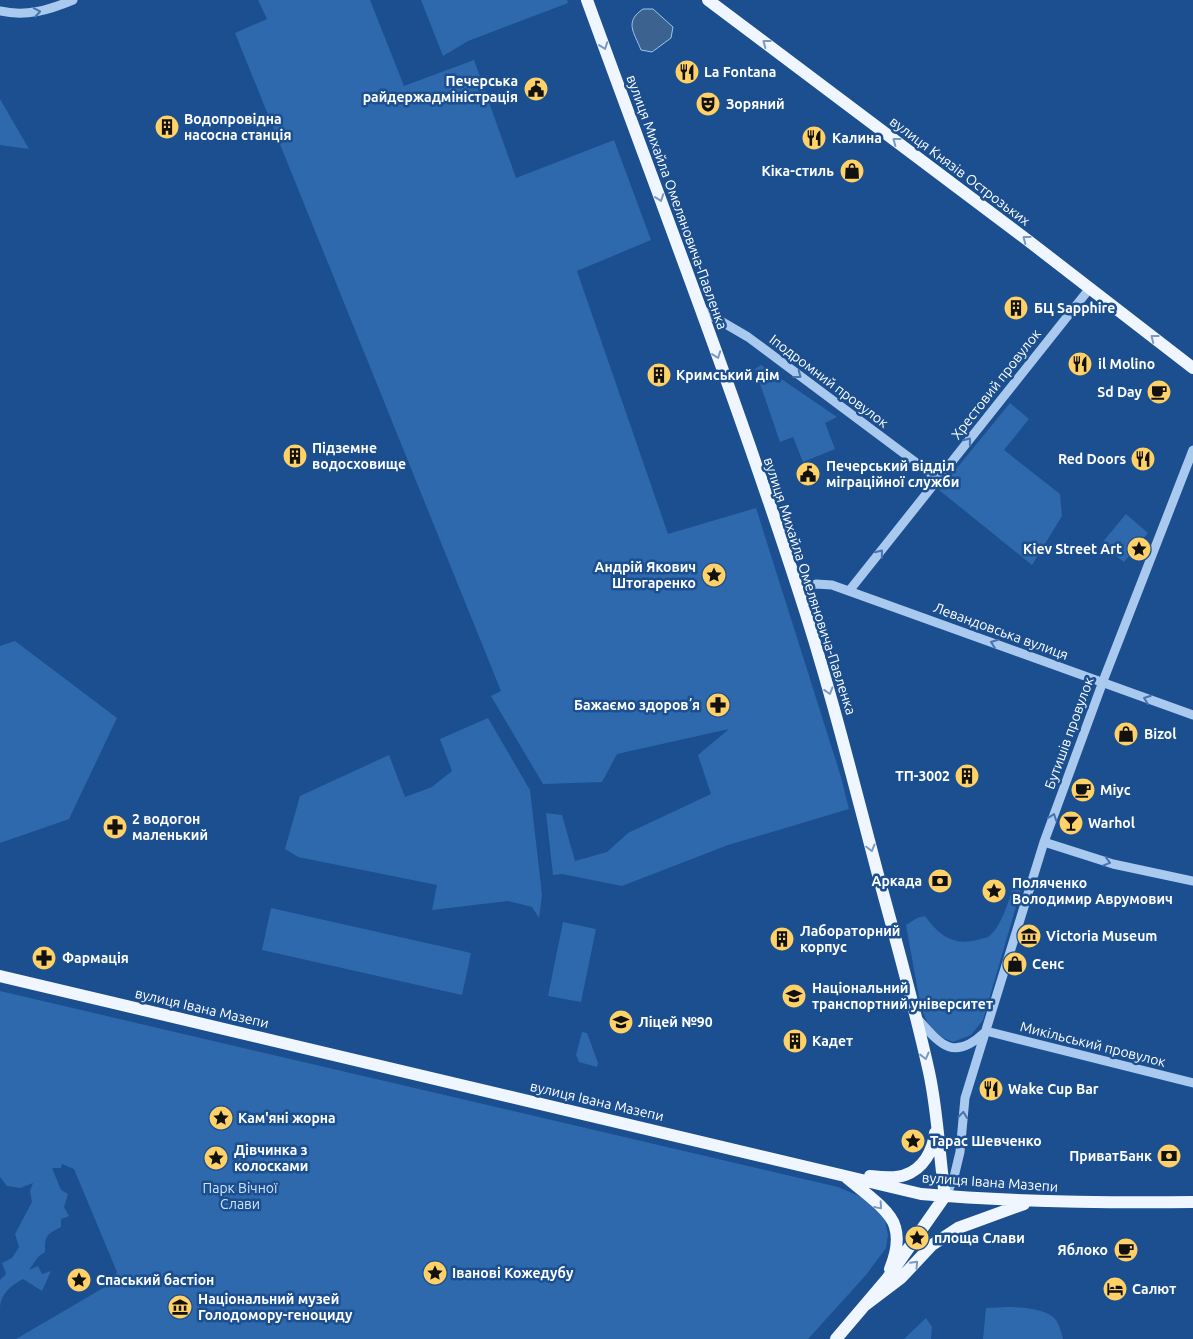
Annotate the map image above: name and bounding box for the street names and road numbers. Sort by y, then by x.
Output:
street label: вулиця Михайла Омеляновича-Павленка [623,73,731,331]
street label: вулиця Князів Острозьких [887,113,1033,229]
street label: Хрестовий провулок [948,326,1044,442]
street label: Іподромний провулок [766,331,892,431]
street label: вулиця Михайла Омеляновича-Павленка [761,455,859,717]
street label: Левандовська вулиця [931,599,1071,663]
street label: Бутишів провулок [1041,675,1097,791]
street label: вулиця Івана Мазепи [134,985,270,1031]
street label: Микільський провулок [1019,1018,1167,1070]
street label: вулиця Івана Мазепи [529,1078,665,1124]
street label: вулиця Івана Мазепи [921,1169,1059,1195]

